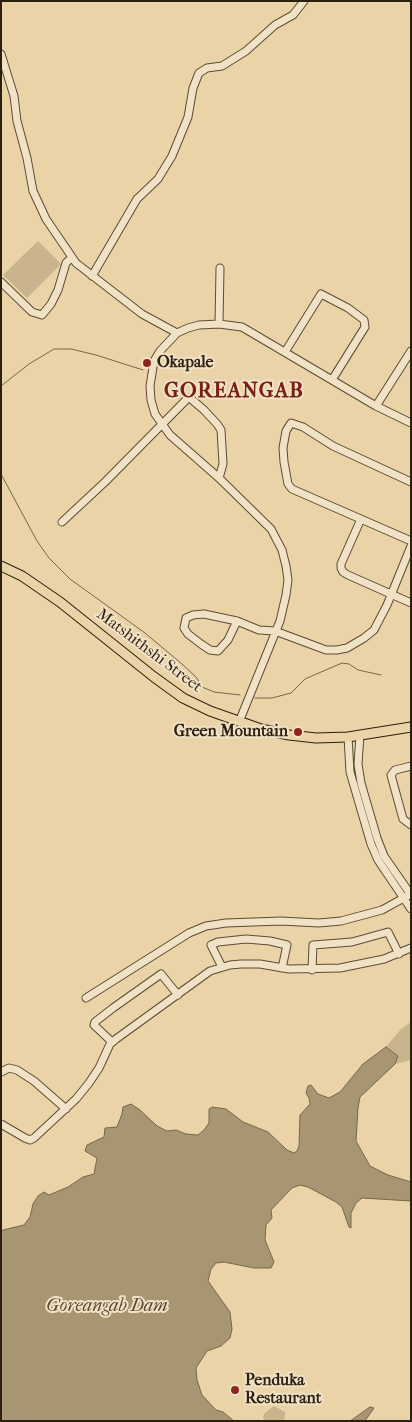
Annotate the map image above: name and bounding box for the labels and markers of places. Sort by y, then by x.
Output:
place label: Okapale [157,353,213,373]
marker: Okapale [141,357,153,369]
place label: Green Mountain [174,722,288,742]
marker: Green Mountain [292,726,304,738]
place label: Penduka Restaurant [245,1371,321,1409]
marker: Penduka Restaurant [229,1384,241,1396]

